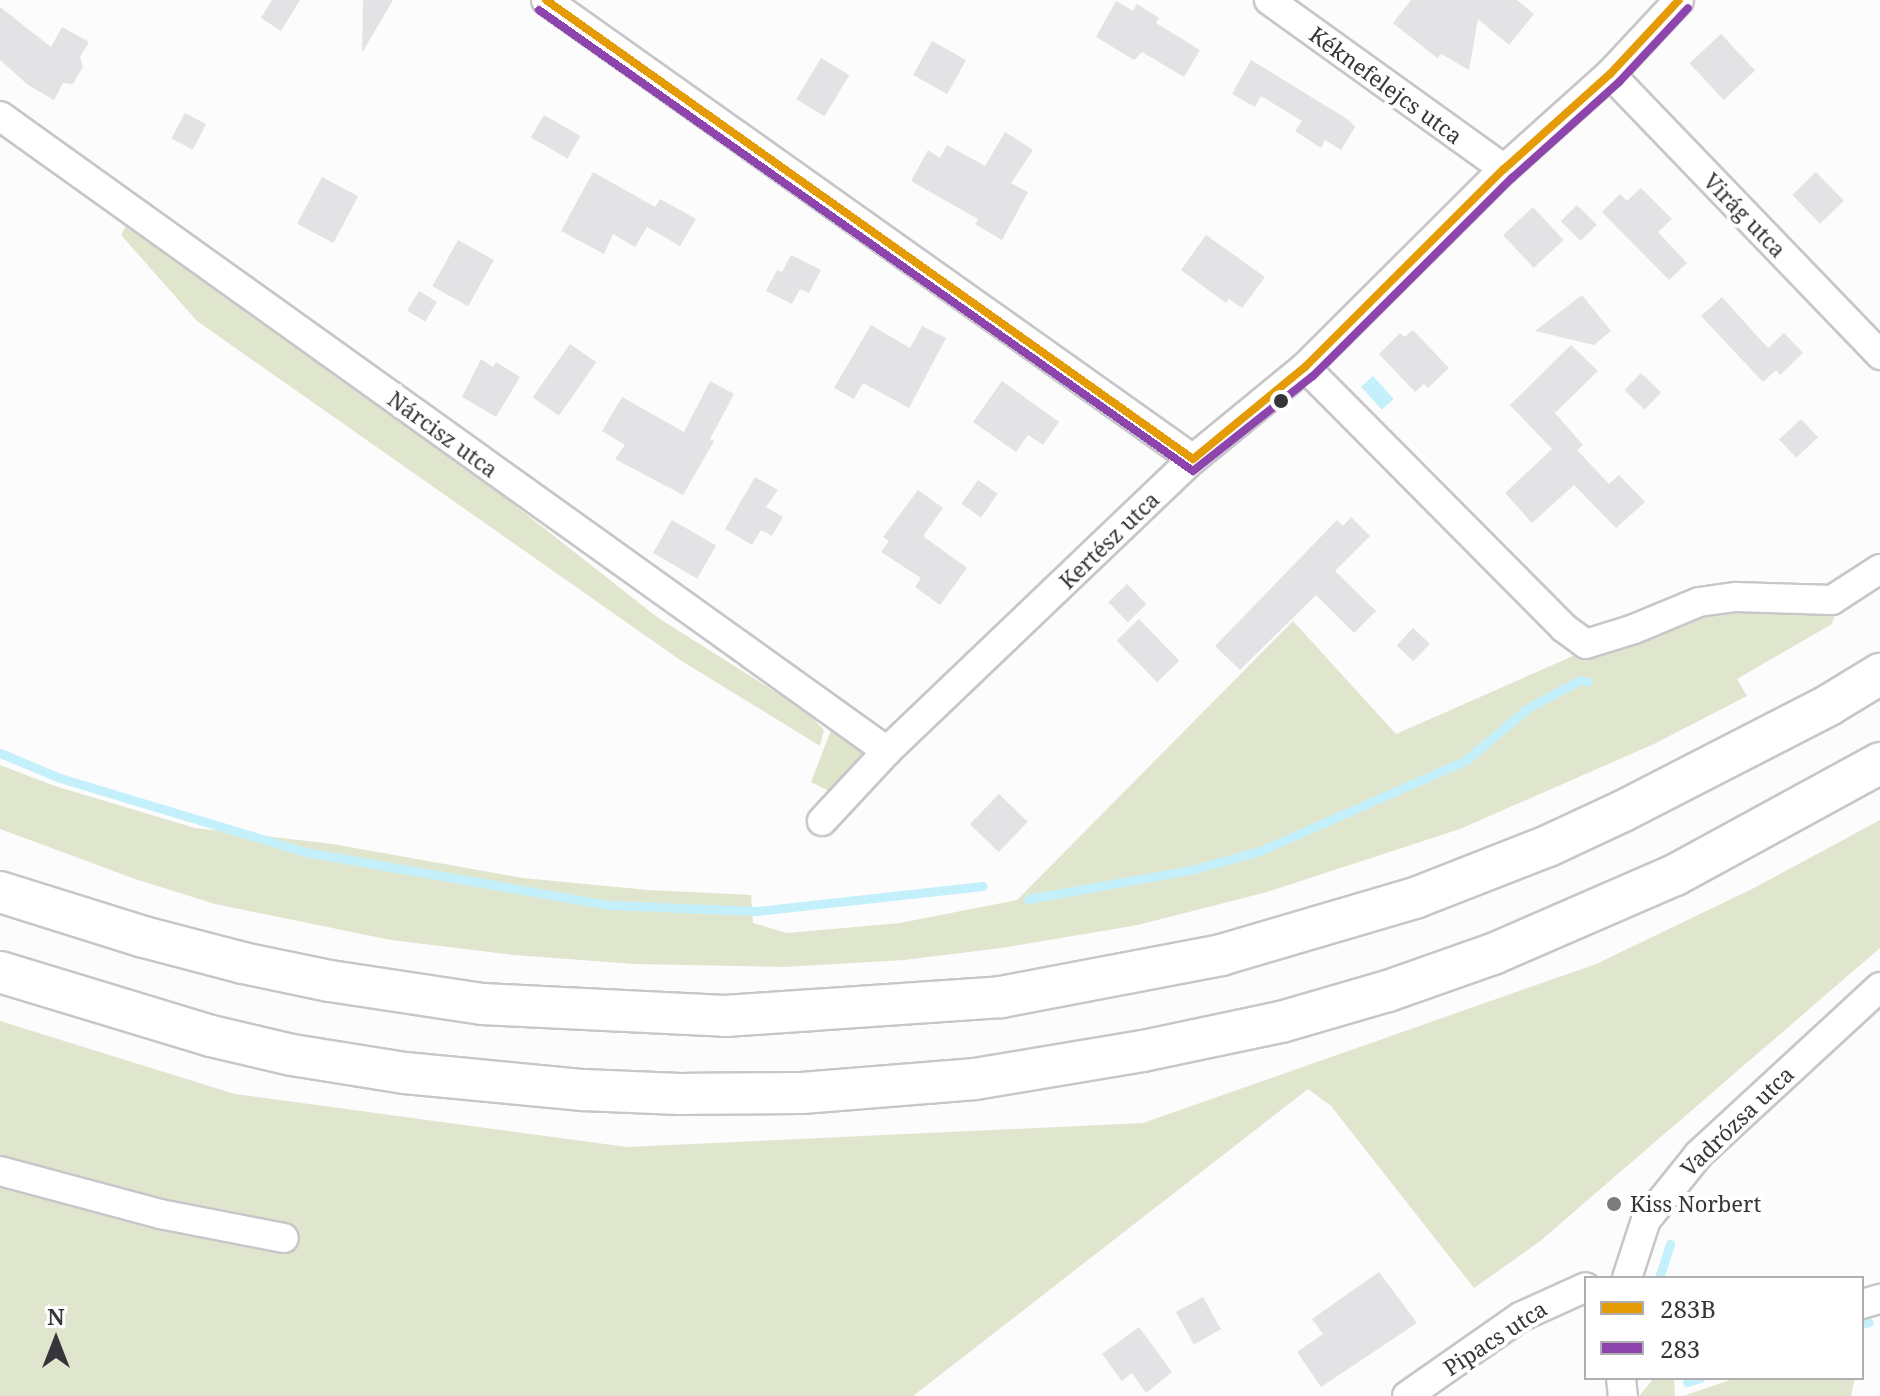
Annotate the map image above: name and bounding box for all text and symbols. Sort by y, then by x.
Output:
street label: Kéknefelejcs utca [1305,21,1467,149]
street label: Virág utca [1698,167,1792,263]
street label: Nárcisz utca [383,385,503,483]
unlabelled marker [1273,393,1289,409]
street label: Kertész utca [1054,486,1164,594]
street label: Vadrózsa utca [1675,1061,1799,1181]
place label: Kiss Norbert [1630,1191,1761,1217]
marker: Kiss Norbert [1605,1195,1623,1213]
legend [1584,1276,1864,1380]
text: 283B [1660,1292,1716,1325]
street label: Pipacs utca [1438,1295,1552,1381]
north arrow [16,1300,96,1380]
text: N [47,1301,65,1331]
text: 283 [1660,1332,1700,1365]

